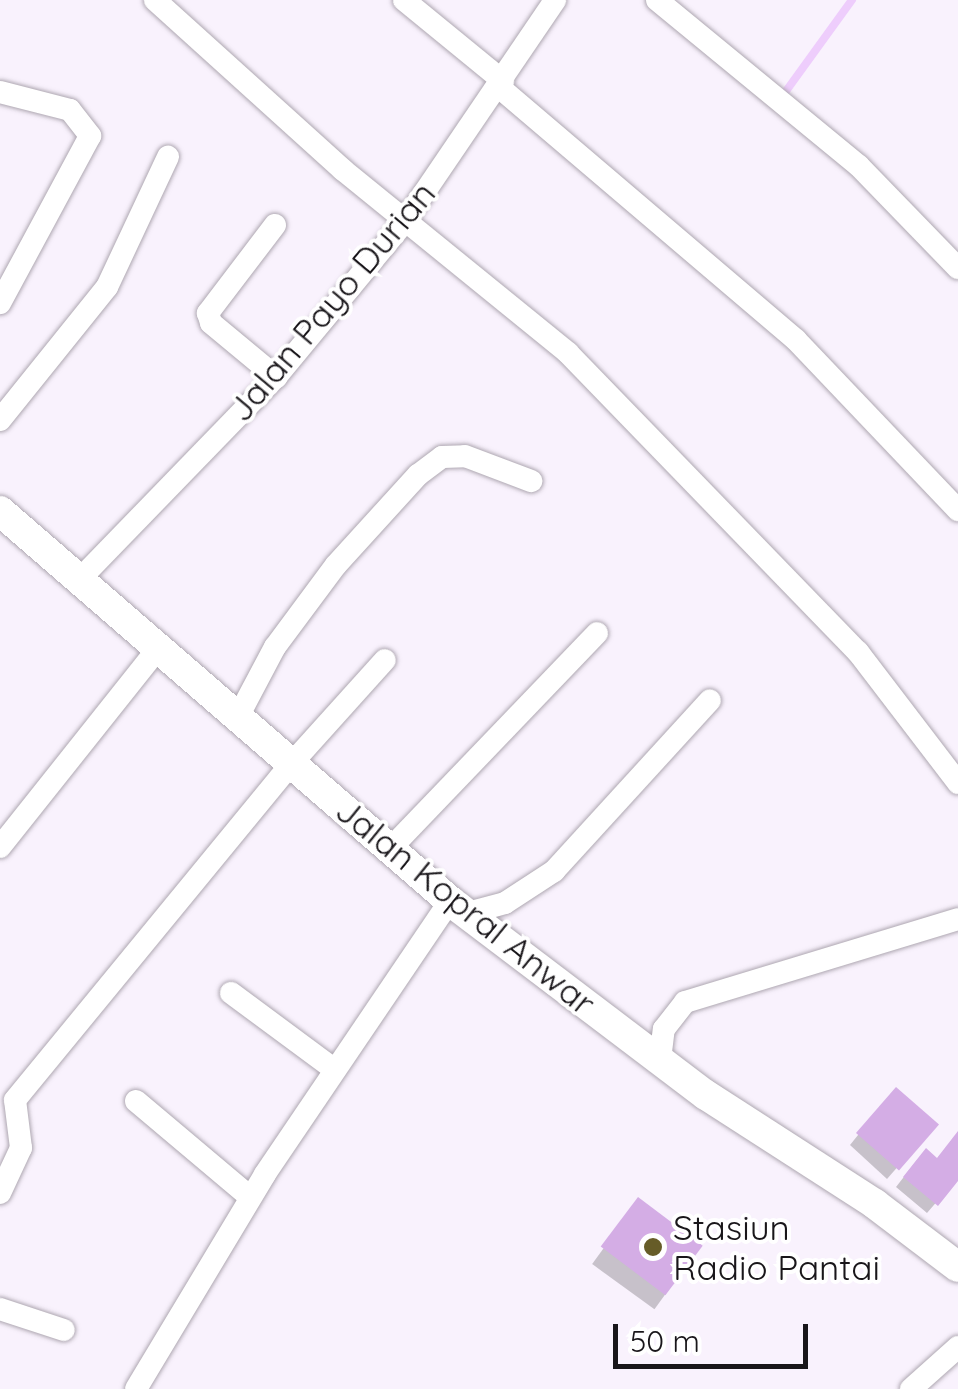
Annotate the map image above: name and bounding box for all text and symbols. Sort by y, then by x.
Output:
street label: Jalan Payo Durian [218,173,444,429]
street label: Jalan Kopral Anwar [328,789,604,1023]
place label: Stasiun Radio Pantai [673,1206,880,1288]
marker: Stasiun Radio Pantai [642,1236,664,1258]
scale bar [618,1304,813,1366]
text: 50 m [630,1322,700,1360]

